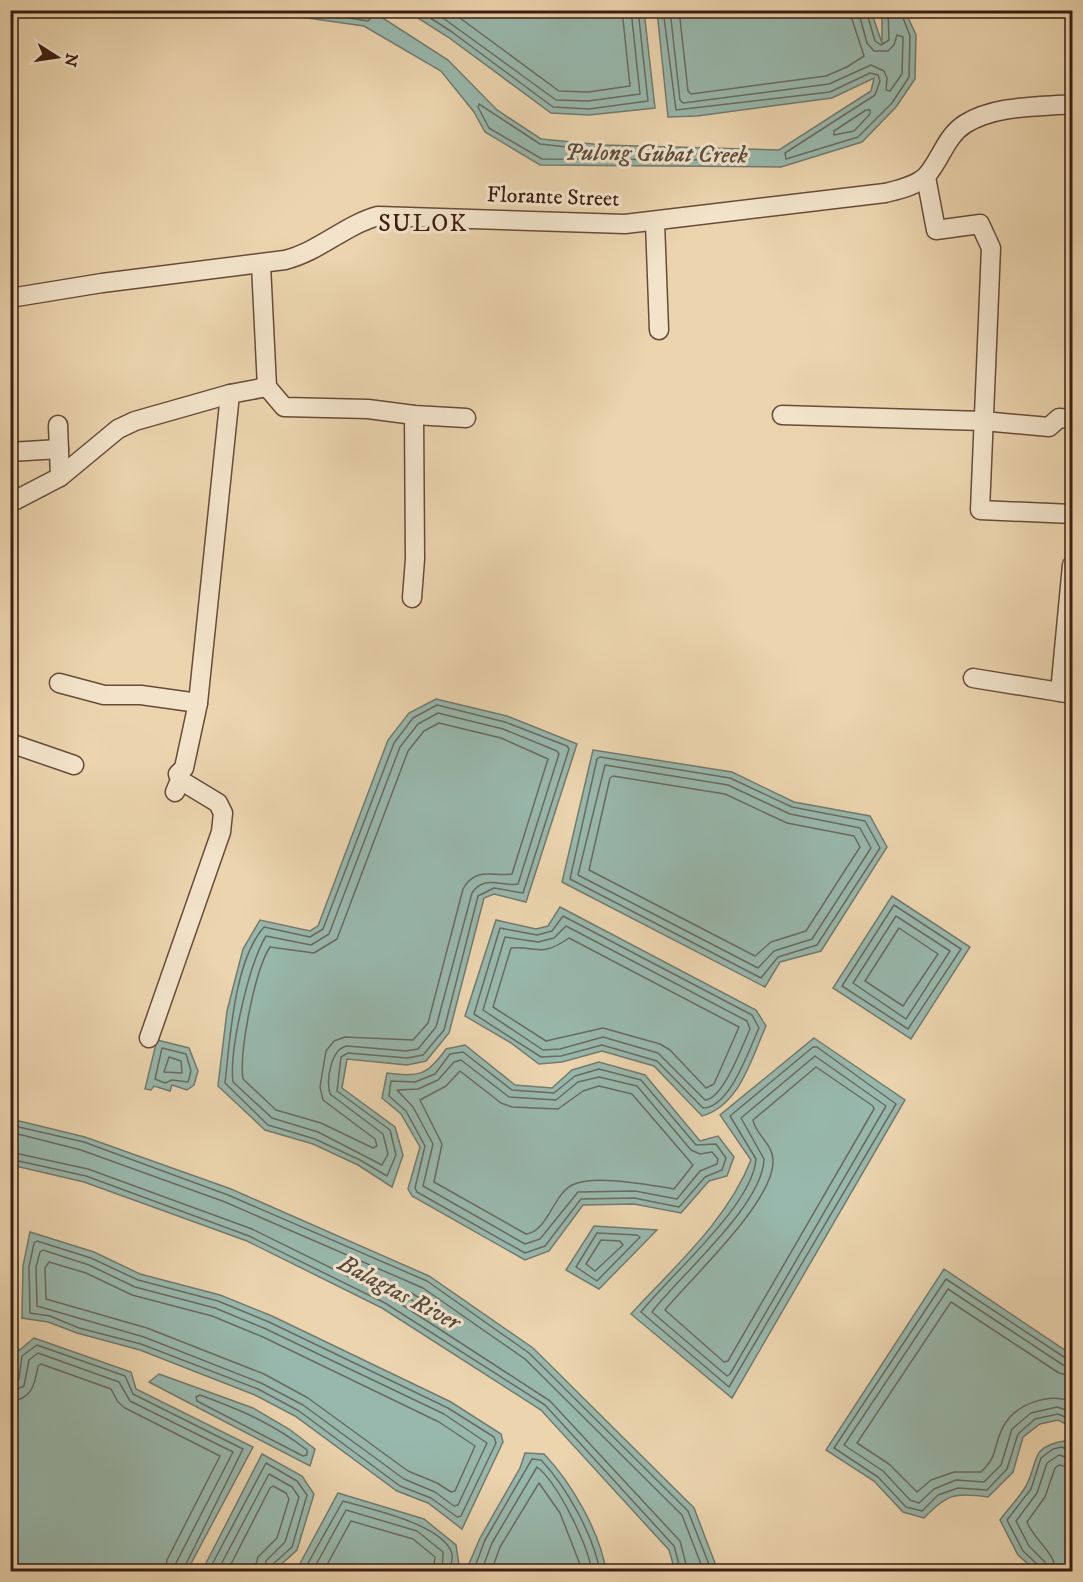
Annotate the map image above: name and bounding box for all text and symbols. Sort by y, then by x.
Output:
north arrow [27,27,87,87]
text: N [60,51,82,68]
water label: Pulong Gubat Creek [564,137,748,171]
street label: Florante Street [486,181,620,213]
district label: SULOK [378,209,468,239]
water label: Balagtas River [332,1248,467,1339]

